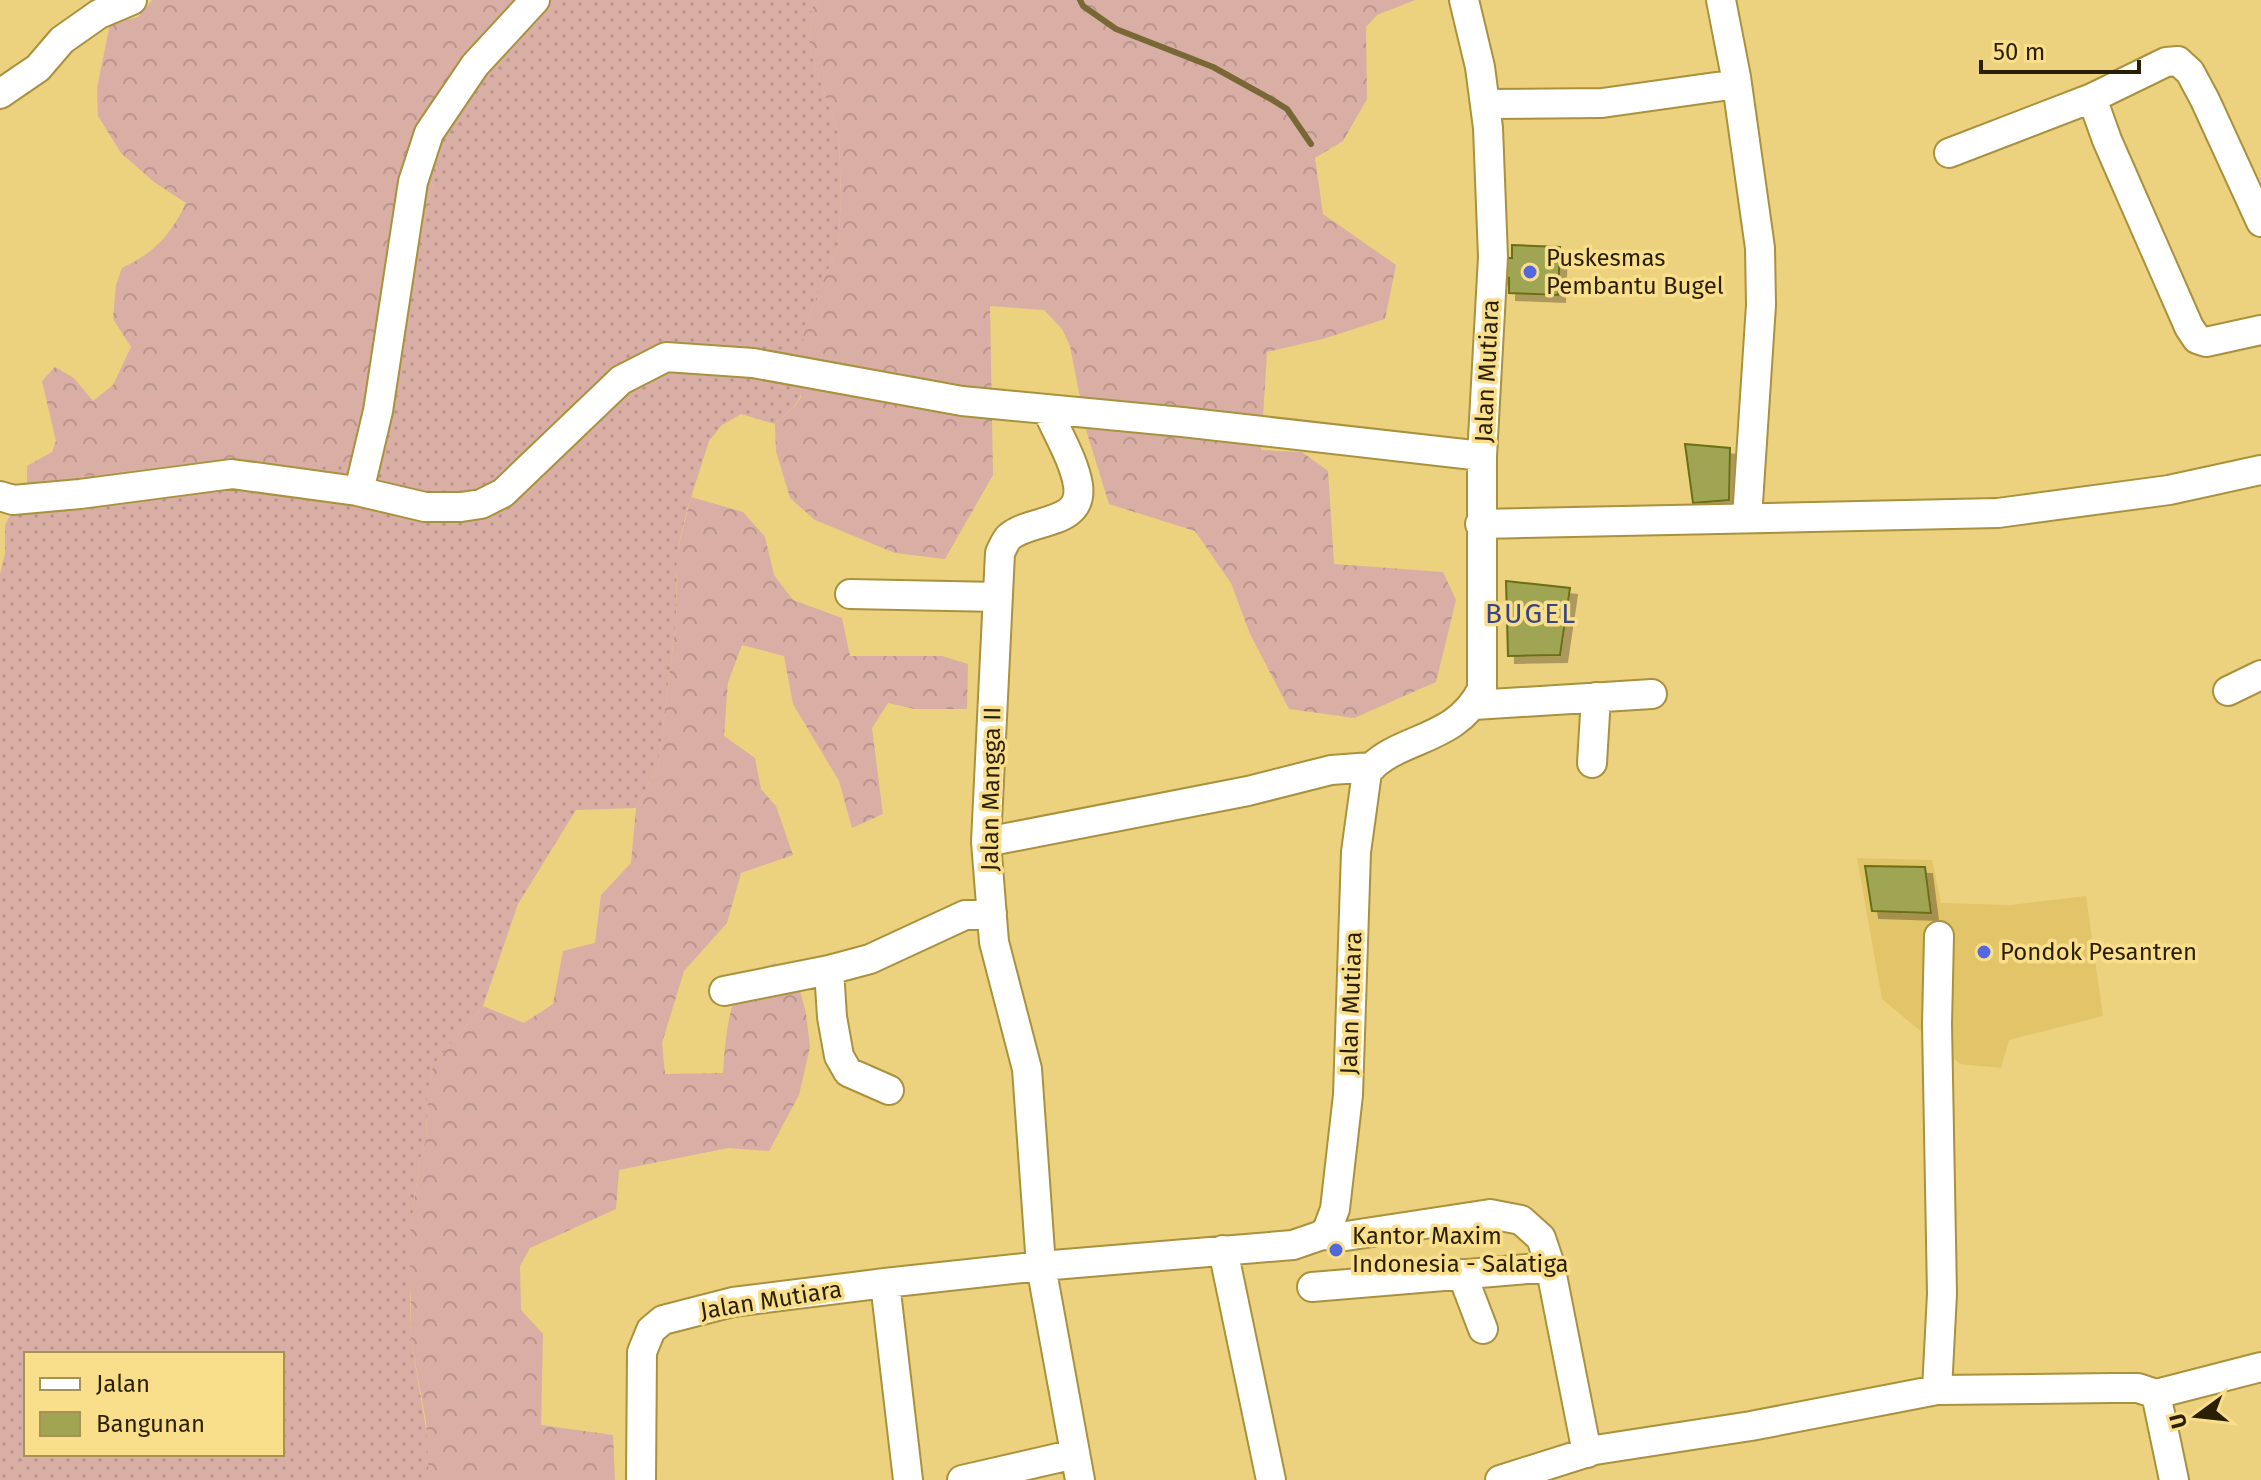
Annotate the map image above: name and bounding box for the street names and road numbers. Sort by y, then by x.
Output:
street label: Jalan Mutiara [1469,299,1505,443]
street label: Jalan Mangga II [976,707,1006,871]
street label: Jalan Mutiara [1335,931,1367,1075]
street label: Jalan Mutiara [698,1275,844,1325]

